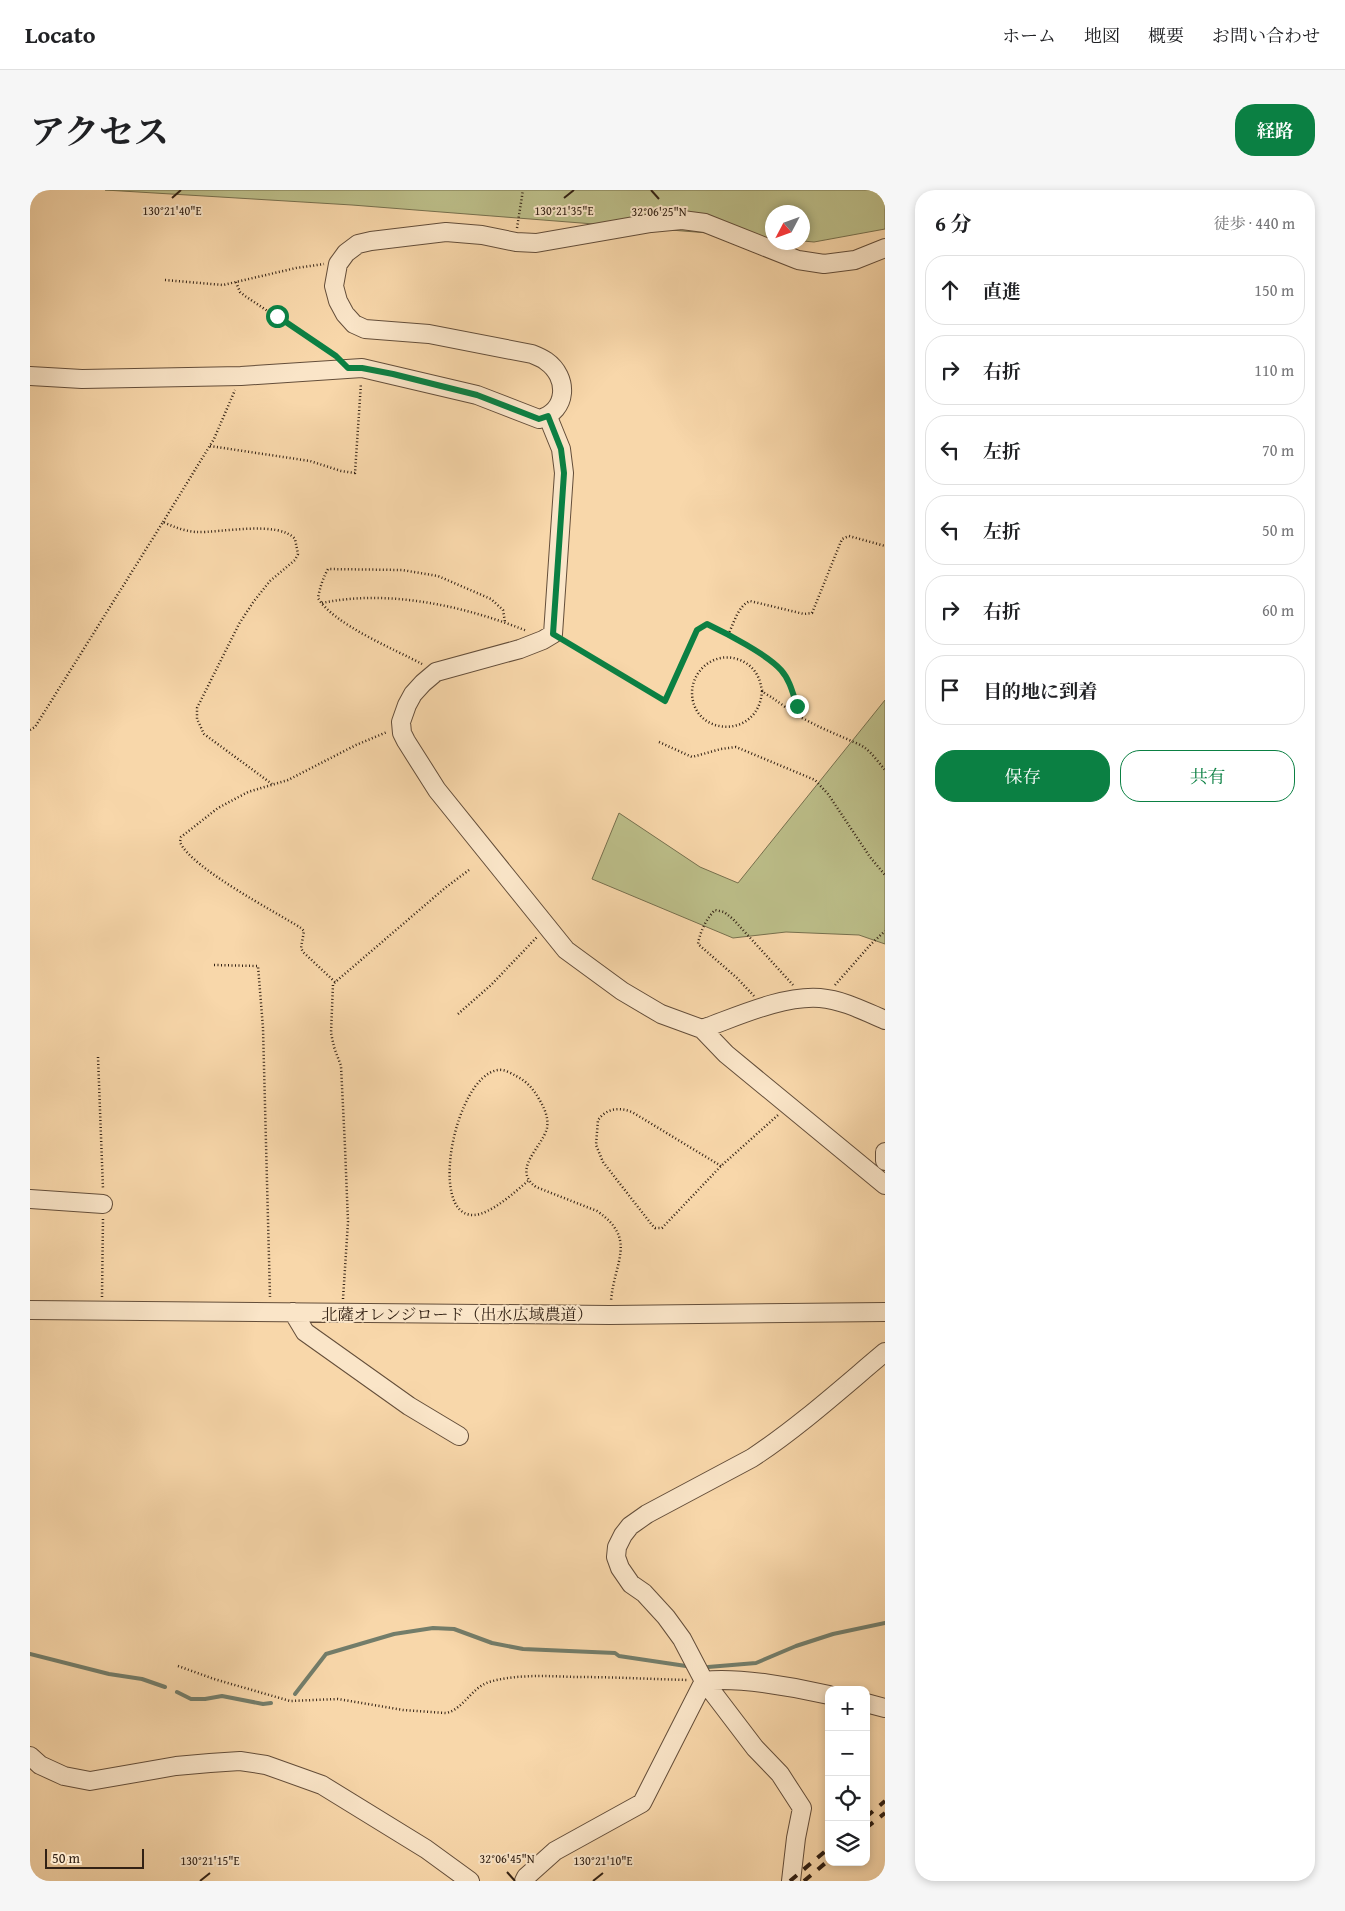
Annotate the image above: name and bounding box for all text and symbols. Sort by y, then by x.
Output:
text: Locato [25,17,96,52]
text: ホーム [1002,22,1056,49]
text: 地図 [1084,22,1120,49]
text: 概要 [1148,22,1184,49]
text: お問い合わせ [1212,22,1320,49]
button: 経路 [1235,104,1315,156]
text: アクセス [30,106,169,157]
text: 130°21'40"E [142,202,202,219]
text: 130°21'35"E [534,202,594,219]
text: 32°06'25"N [631,203,687,220]
north arrow [765,205,810,250]
text: 6 分 [935,208,972,239]
text: 徒歩 · 440 m [1214,211,1295,235]
icon: ahead [936,276,964,304]
text: 直進 [983,277,1021,305]
text: 150 m [1254,278,1294,302]
route start [266,305,289,328]
icon: right [936,356,964,384]
text: 右折 [983,357,1021,385]
text: 110 m [1254,358,1294,382]
icon: left [936,436,964,464]
text: 左折 [983,437,1021,465]
text: 70 m [1262,438,1294,462]
icon: left [936,516,964,544]
text: 左折 [983,517,1021,545]
text: 50 m [1262,518,1294,542]
icon: right [936,596,964,624]
text: 右折 [983,597,1021,625]
text: 60 m [1262,598,1294,622]
icon: arrive [936,676,964,704]
text: 目的地に到着 [983,677,1097,705]
route end [786,695,809,718]
button: 保存 [935,750,1110,802]
button: 共有 [1120,750,1295,802]
street label: 北薩オレンジロード（出水広域農道） [321,1302,593,1326]
map controls [825,1686,870,1866]
button: + [825,1686,870,1731]
button: − [825,1731,870,1776]
button: locate [825,1776,870,1821]
button: layers [825,1821,870,1866]
scale bar [45,1846,144,1869]
text: 50 m [52,1848,80,1868]
text: 32°06'45"N [479,1850,535,1867]
text: 130°21'15"E [180,1852,240,1869]
text: 130°21'10"E [573,1852,633,1869]

